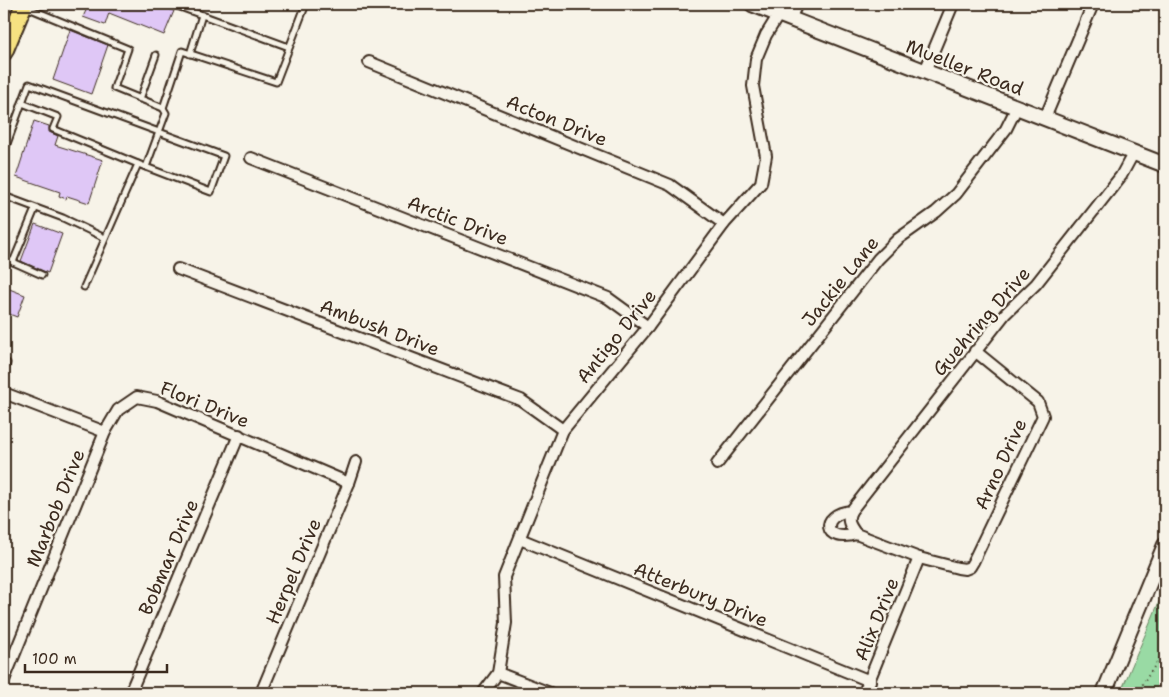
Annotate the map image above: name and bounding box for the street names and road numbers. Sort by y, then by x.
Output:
street label: Mueller Road [902,34,1027,101]
street label: Acton Drive [503,89,611,152]
street label: Arctic Drive [404,190,512,251]
street label: Jackie Lane [796,231,884,332]
street label: Guehring Drive [927,261,1036,381]
street label: Antigo Drive [571,284,662,389]
street label: Ambush Drive [316,293,443,362]
street label: Flori Drive [157,375,253,434]
street label: Arno Drive [968,415,1032,514]
street label: Marbob Drive [20,446,90,571]
street label: Bobmar Drive [133,495,204,619]
street label: Herpel Drive [260,514,327,628]
street label: Atterbury Drive [630,556,772,633]
street label: Alix Drive [848,574,904,665]

